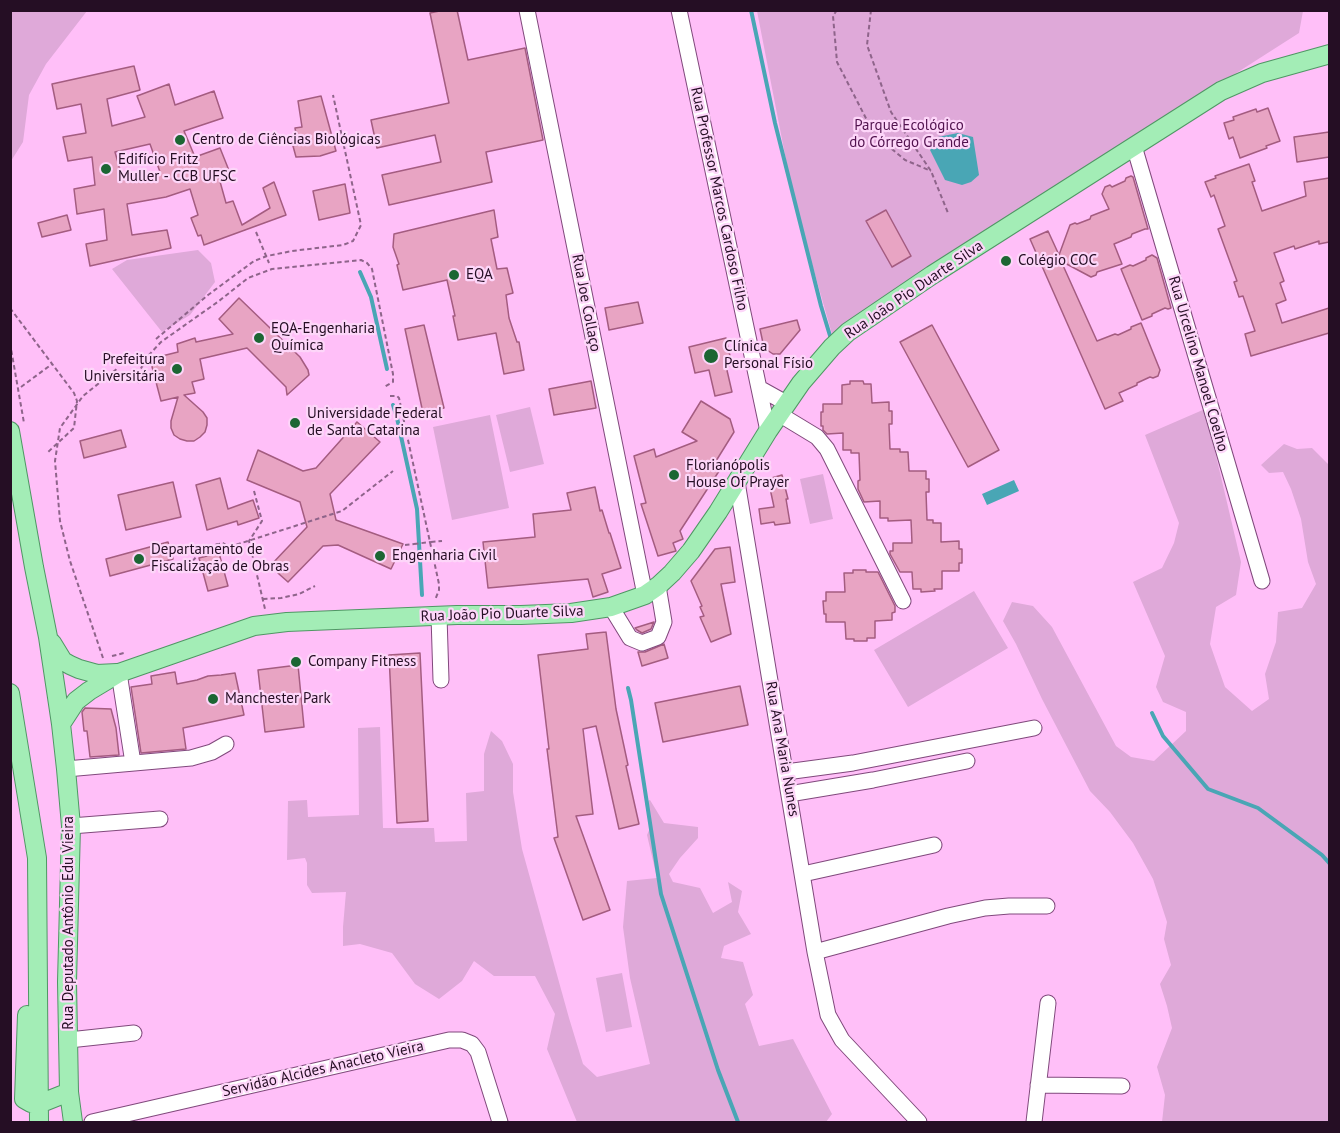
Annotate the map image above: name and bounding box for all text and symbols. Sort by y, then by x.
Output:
street label: Rua Professor Marcos Cardoso Filho [686,86,752,312]
park label: Parque Ecológico do Córrego Grande [849,117,969,152]
place label: Centro de Ciências Biológicas [192,131,381,149]
marker: Centro de Ciências Biológicas [173,133,187,147]
place label: Edifício Fritz Muller - CCB UFSC [118,151,236,186]
marker: Edifício Fritz Muller - CCB UFSC [99,162,113,176]
street label: Rua João Pio Duarte Silva [841,237,987,343]
place label: Colégio COC [1018,252,1097,270]
street label: Rua Joe Collaço [568,253,604,353]
marker: Colégio COC [999,254,1013,268]
place label: EQA [466,266,493,284]
marker: EQA [447,268,461,282]
street label: Rua Urcelino Manoel Coelho [1164,274,1232,454]
place label: EQA-Engenharia Química [271,320,375,355]
marker: EQA-Engenharia Química [252,331,266,345]
place label: Clínica Personal Físio [724,338,813,373]
marker: Clínica Personal Físio [702,347,720,365]
place label: Prefeitura Universitária [84,351,165,386]
marker: Prefeitura Universitária [170,362,184,376]
place label: Universidade Federal de Santa Catarina [307,405,442,440]
marker: Universidade Federal de Santa Catarina [288,416,302,430]
place label: Florianópolis House Of Prayer [686,457,789,492]
marker: Florianópolis House Of Prayer [667,468,681,482]
place label: Departamento de Fiscalização de Obras [151,541,289,576]
place label: Engenharia Civil [392,547,497,565]
marker: Engenharia Civil [373,549,387,563]
marker: Departamento de Fiscalização de Obras [132,552,146,566]
street label: Rua João Pio Duarte Silva [420,602,584,626]
place label: Company Fitness [308,653,416,671]
marker: Company Fitness [289,655,303,669]
street label: Rua Ana Maria Nunes [761,680,803,818]
place label: Manchester Park [225,690,331,708]
marker: Manchester Park [206,692,220,706]
street label: Rua Deputado Antônio Edu Vieira [60,816,78,1030]
street label: Servidão Alcides Anacleto Vieira [220,1037,426,1101]

